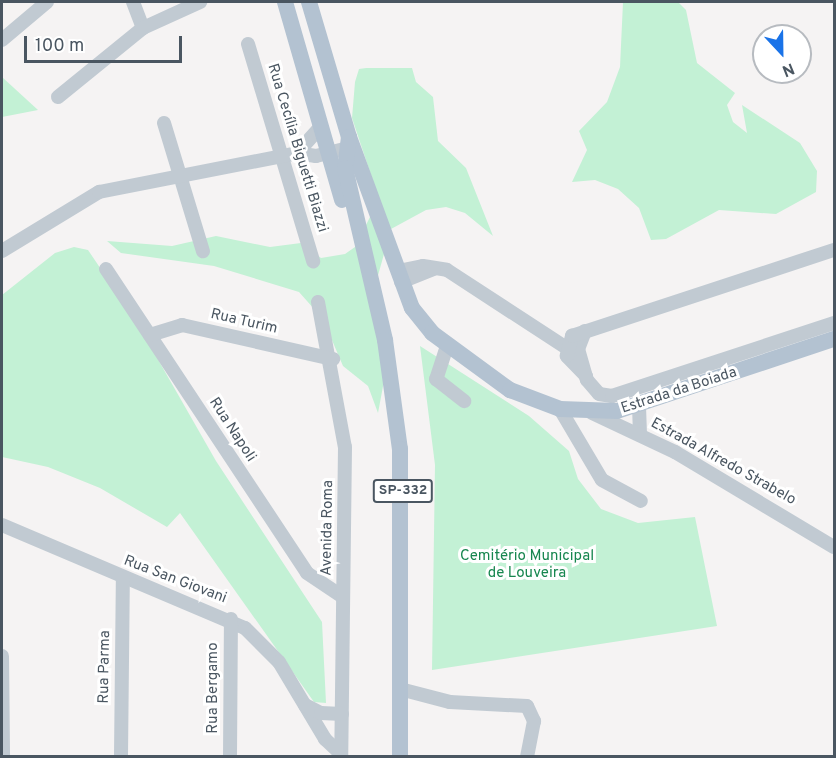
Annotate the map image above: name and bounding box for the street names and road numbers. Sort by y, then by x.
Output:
street label: Rua Cecília Biguetti Biazzi [263,62,331,234]
street label: Rua Turim [209,306,279,338]
street label: Estrada da Boiada [619,364,739,418]
street label: Rua Napoli [205,395,259,465]
street label: Estrada Alfredo Strabelo [647,414,799,510]
street label: Avenida Roma [318,480,338,576]
road number: SP-332 [372,480,434,502]
street label: Rua San Giovani [121,552,229,608]
street label: Rua Parma [95,630,115,704]
street label: Rua Bergamo [205,642,223,734]

